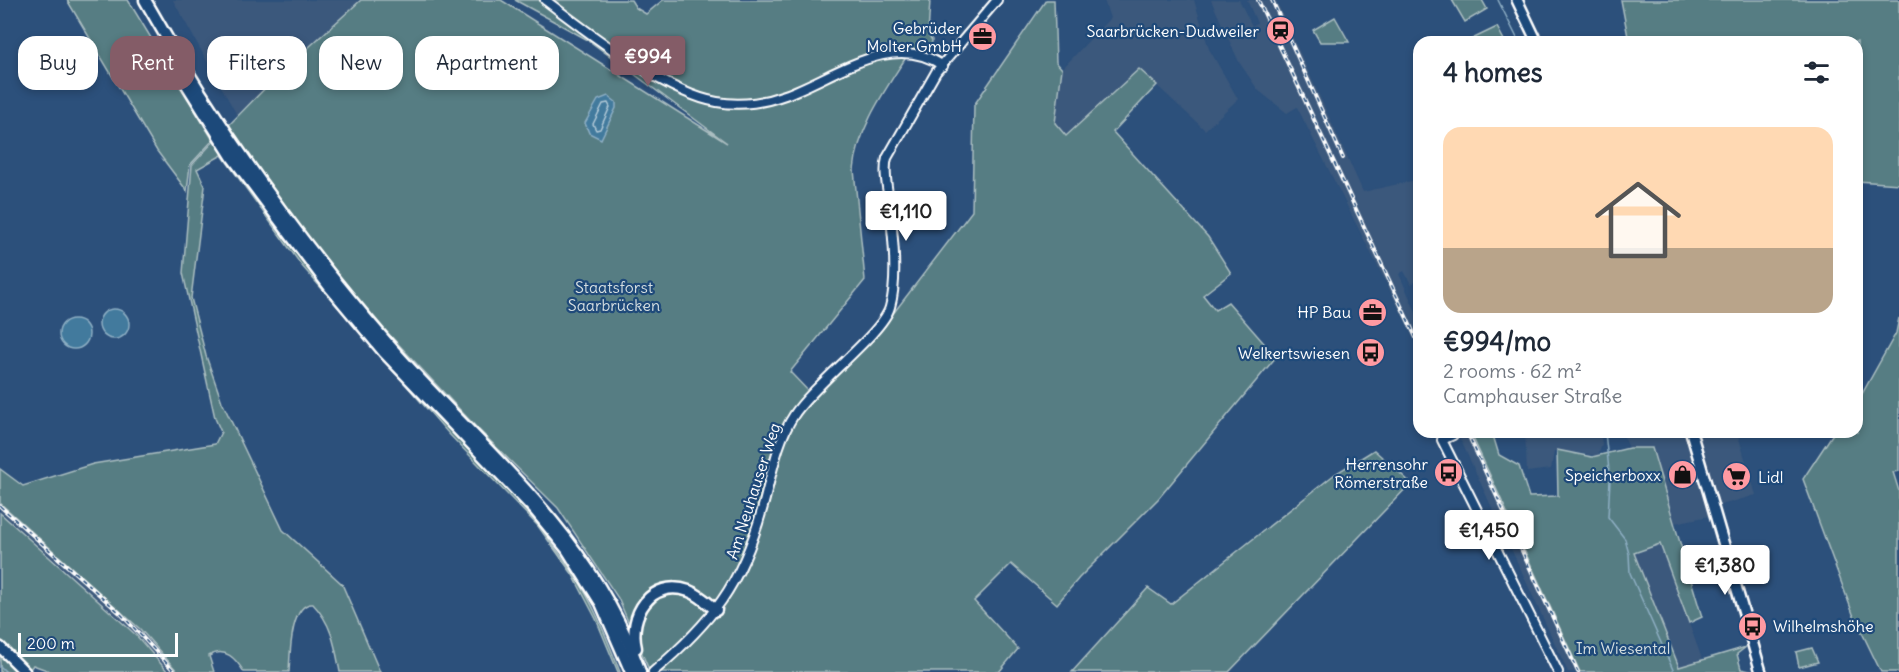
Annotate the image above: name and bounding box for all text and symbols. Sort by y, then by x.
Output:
station icon: Saarbrücken-Dudweiler [1264,15,1296,47]
place label: Gebrüder Molter GmbH [866,18,962,56]
office icon: Gebrüder Molter GmbH [967,21,999,53]
place label: Saarbrücken-Dudweiler [1086,21,1259,41]
chip: Buy [18,36,98,90]
chip: Rent [110,36,195,90]
chip: Filters [207,36,307,90]
chip: New [319,36,403,90]
chip: Apartment [415,36,559,90]
pin: €994 [612,36,684,87]
text: €994 [624,43,672,68]
text: 4 homes [1443,56,1542,89]
icon: filters [1800,56,1833,89]
icon: home [1584,166,1692,274]
pin: €1,110 [857,191,955,242]
text: €1,110 [879,198,933,223]
park label: Staatsforst Saarbrücken [568,277,660,315]
office icon: HP Bau [1356,296,1388,328]
place label: HP Bau [1297,302,1351,322]
text: €994/mo [1443,325,1551,358]
bus stop icon: Welkertswiesen [1355,337,1387,369]
place label: Welkertswiesen [1238,343,1350,363]
text: 2 rooms · 62 m² [1443,358,1582,383]
text: Camphauser Straße [1443,383,1622,408]
street label: Am Neuhauser Weg [721,420,785,562]
place label: Herrensohr Römerstraße [1334,454,1428,492]
bus stop icon: Herrensohr Römerstraße [1433,457,1465,489]
shop icon: Speicherboxx [1666,459,1698,491]
supermarket icon: Lidl [1721,461,1753,493]
place label: Speicherboxx [1565,465,1661,485]
place label: Lidl [1758,467,1783,487]
pin: €1,450 [1440,510,1538,561]
text: €1,450 [1459,517,1519,542]
pin: €1,380 [1676,545,1774,596]
text: €1,380 [1695,552,1755,577]
bus stop icon: Wilhelmshöhe [1736,610,1768,642]
place label: Wilhelmshöhe [1773,616,1874,636]
scale bar [18,630,178,658]
text: 200 m [27,633,75,653]
park label: Im Wiesental [1576,638,1670,658]

